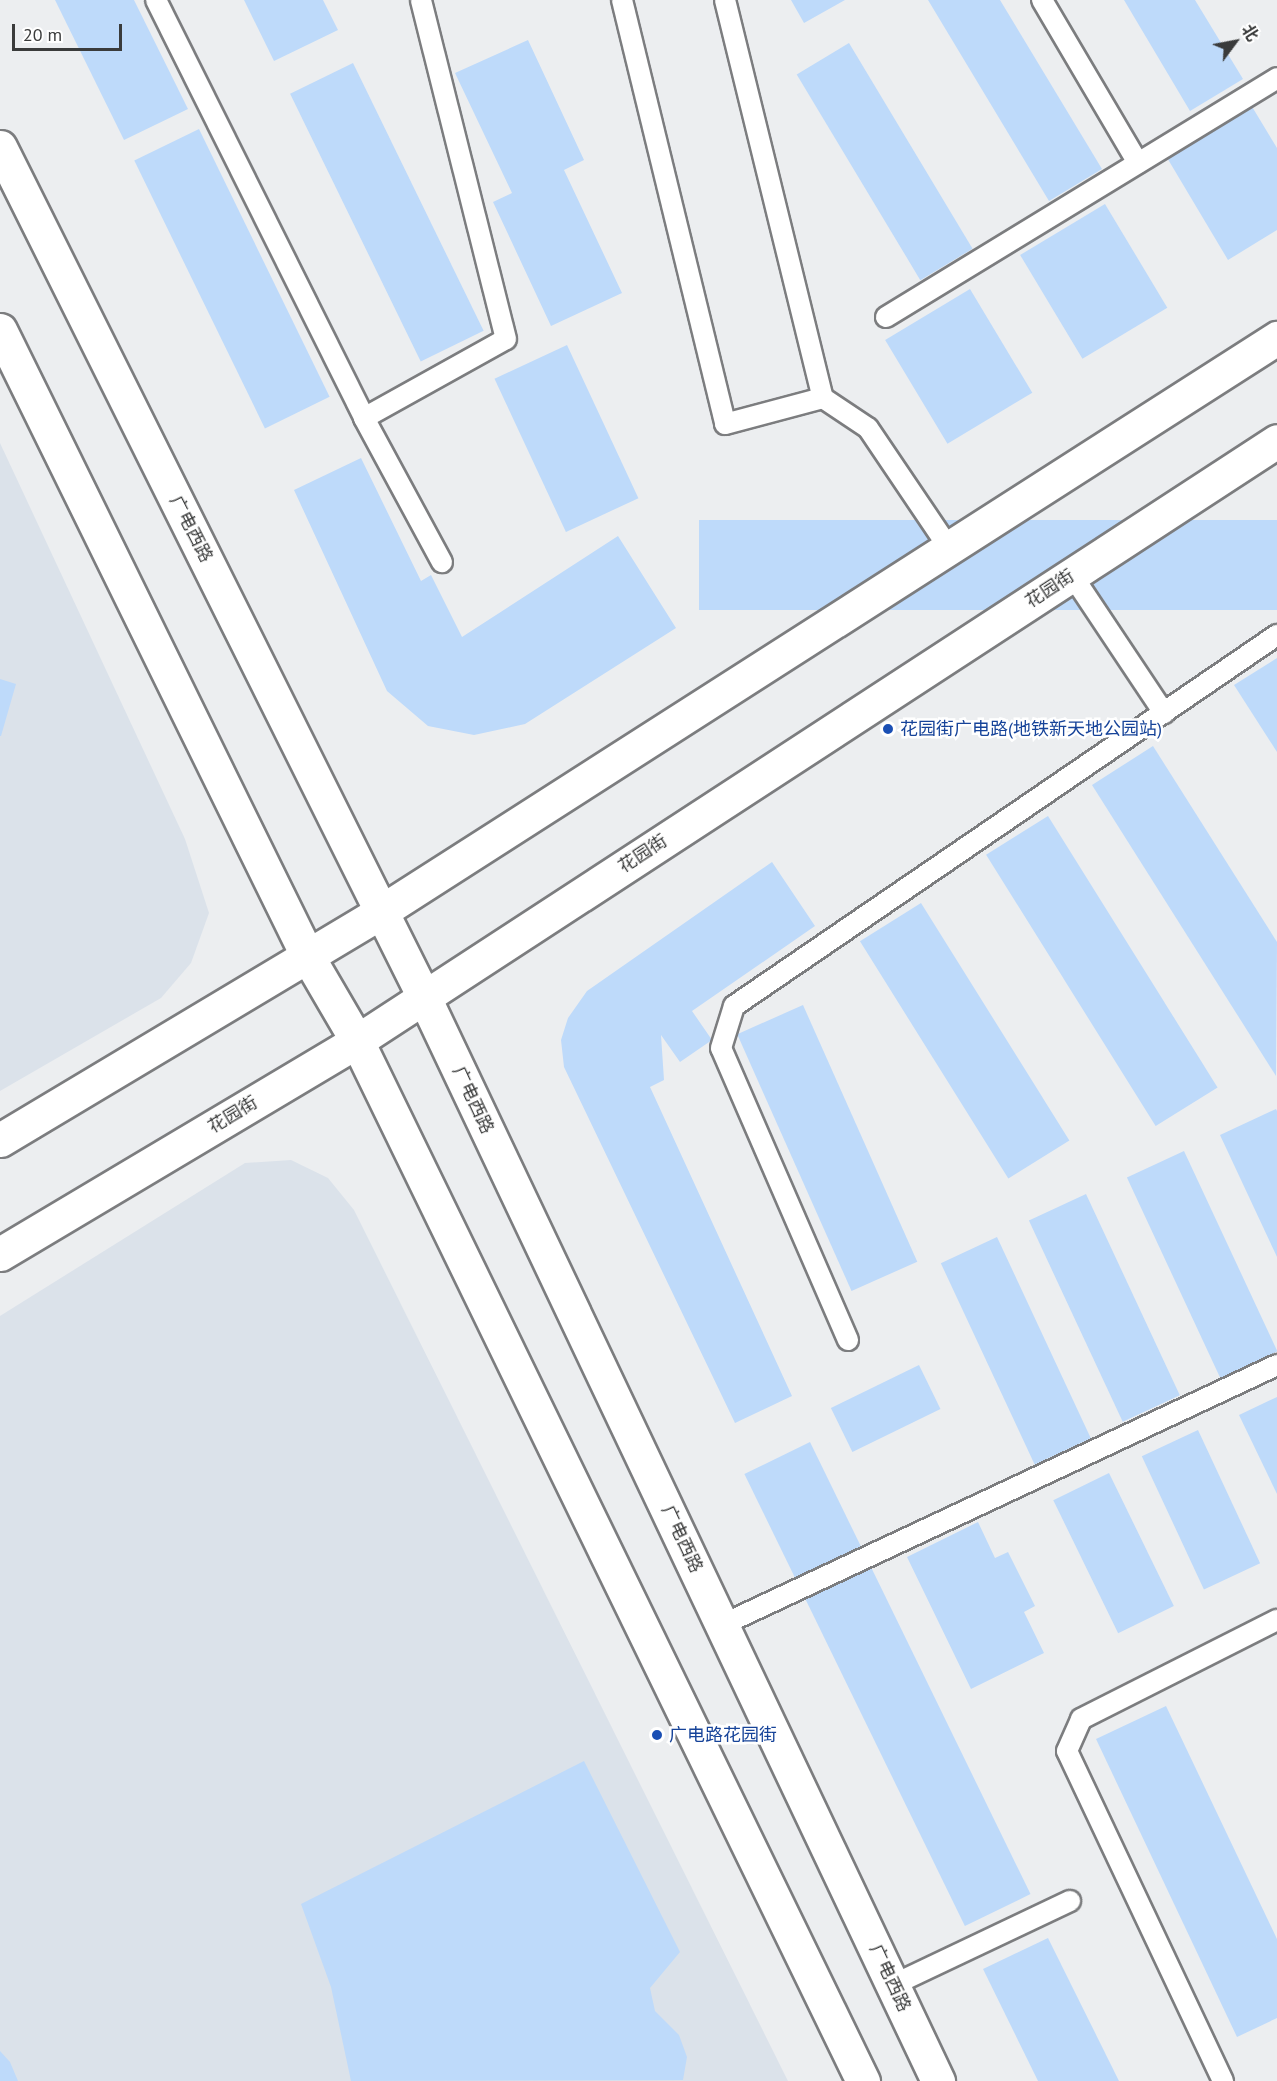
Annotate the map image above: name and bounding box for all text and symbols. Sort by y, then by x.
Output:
scale bar [15,12,124,50]
north arrow [1205,12,1265,72]
text: 北 [1238,20,1263,45]
text: 20 m [23,23,62,46]
street label: 广电西路 [165,492,217,566]
street label: 花园街 [1021,565,1079,613]
place label: 花园街广电路(地铁新天地公园站) [900,718,1162,740]
marker: 花园街广电路(地铁新天地公园站) [881,722,895,736]
street label: 花园街 [614,830,672,878]
street label: 广电西路 [448,1063,498,1137]
street label: 花园街 [204,1092,262,1138]
street label: 广电西路 [657,1502,707,1576]
place label: 广电路花园街 [669,1724,777,1746]
marker: 广电路花园街 [650,1728,664,1742]
street label: 广电西路 [865,1941,915,2015]

